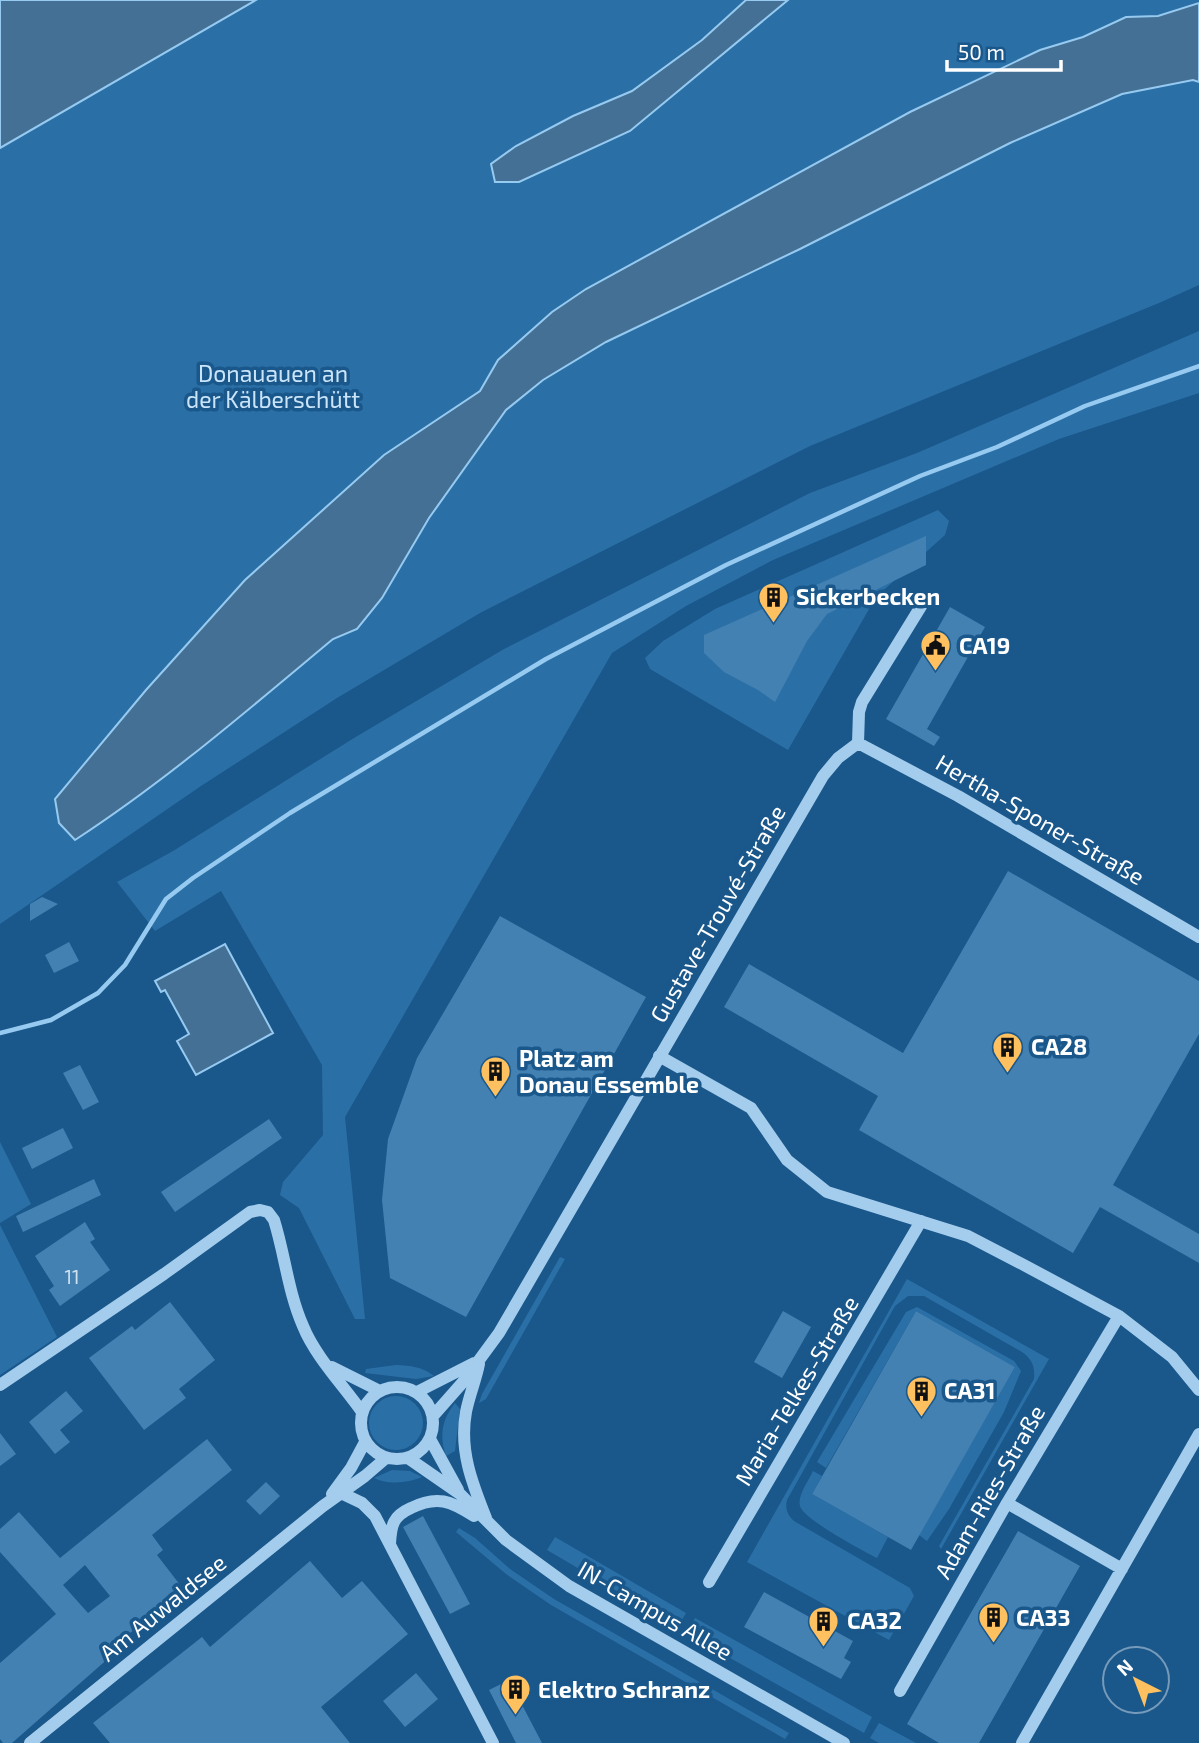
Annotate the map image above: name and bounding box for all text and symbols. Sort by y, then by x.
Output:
scale bar [947,28,1061,72]
text: 50 m [958,39,1005,64]
park label: Donauauen an der Kälberschütt [186,359,360,413]
building icon: Sickerbecken [756,580,790,624]
place label: Sickerbecken [796,582,940,610]
public building icon: CA19 [919,629,953,673]
place label: CA19 [959,631,1010,659]
street label: Hertha-Sponer-Straße [931,748,1150,890]
street label: Gustave-Trouvé-Straße [643,800,791,1027]
building icon: CA28 [991,1030,1025,1074]
place label: CA28 [1031,1032,1087,1060]
place label: Platz am Donau Essemble [519,1044,699,1098]
building icon: Platz am Donau Essemble [479,1055,513,1099]
house number: 11 [64,1265,80,1288]
street label: Maria-Telkes-Straße [728,1291,864,1490]
building icon: CA31 [904,1374,938,1418]
place label: CA31 [944,1376,996,1404]
street label: Adam-Ries-Straße [928,1400,1050,1583]
street label: Am Auwaldsee [94,1548,231,1667]
street label: IN-Campus Allee [573,1555,738,1666]
building icon: CA33 [976,1601,1010,1645]
place label: CA33 [1016,1603,1071,1631]
building icon: CA32 [807,1604,841,1648]
place label: CA32 [847,1606,902,1634]
north arrow [1101,1645,1171,1715]
text: N [1111,1654,1137,1680]
building icon: Elektro Schranz [498,1673,532,1717]
place label: Elektro Schranz [538,1675,710,1703]

